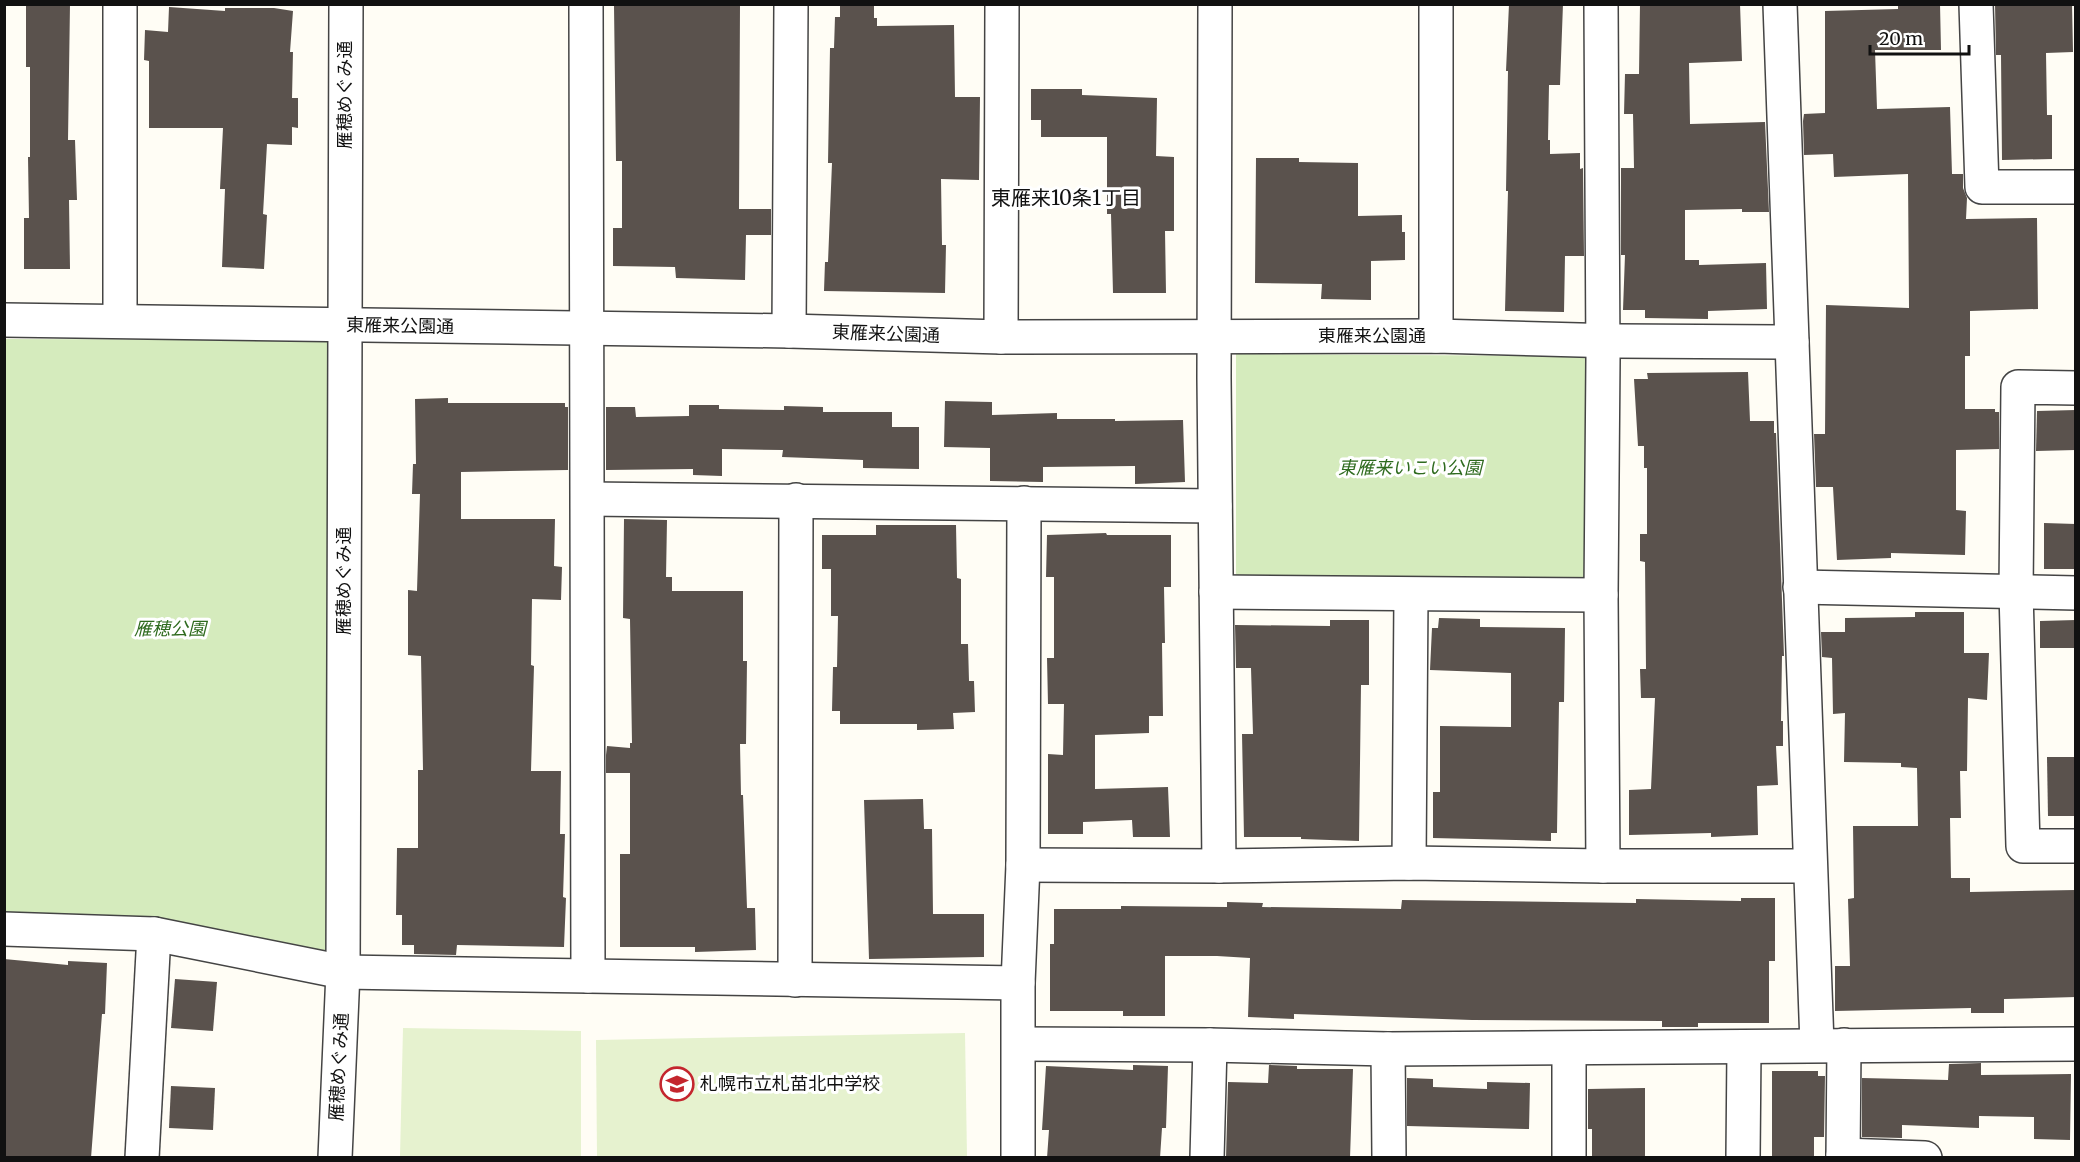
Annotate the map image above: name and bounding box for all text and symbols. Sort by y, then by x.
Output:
scale bar [1870,18,1969,56]
text: 20 m [1879,27,1923,50]
street label: 雁穂めぐみ通 [333,41,356,149]
district label: 東雁来10条1丁目 [991,185,1141,210]
street label: 東雁来公園通 [346,313,454,338]
street label: 東雁来公園通 [832,320,940,347]
street label: 東雁来公園通 [1318,324,1426,347]
park label: 東雁来いこい公園 [1338,456,1485,479]
street label: 雁穂めぐみ通 [332,527,355,635]
park label: 雁穂公園 [134,617,209,640]
street label: 雁穂めぐみ通 [324,1012,353,1122]
school or university icon: 札幌市立札苗北中学校 [659,1066,695,1102]
place label: 札幌市立札苗北中学校 [700,1072,880,1095]

